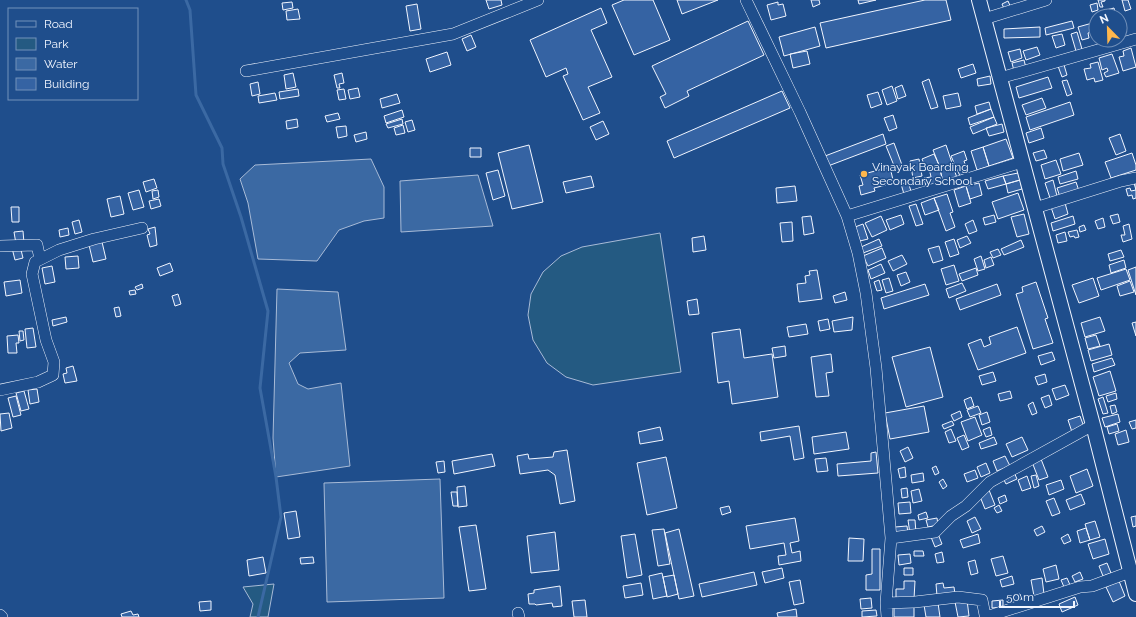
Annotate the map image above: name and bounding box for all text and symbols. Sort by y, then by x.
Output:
legend [8,8,138,100]
north arrow [1088,8,1128,48]
text: N [1098,12,1111,27]
text: Road [44,17,73,31]
text: Park [44,37,69,51]
text: Water [44,57,78,71]
text: Building [44,77,90,91]
place label: Vinayak Boarding Secondary School [872,160,974,188]
marker: Vinayak Boarding Secondary School [859,169,869,179]
scale bar [1000,583,1074,609]
text: 50 m [1006,590,1034,604]

